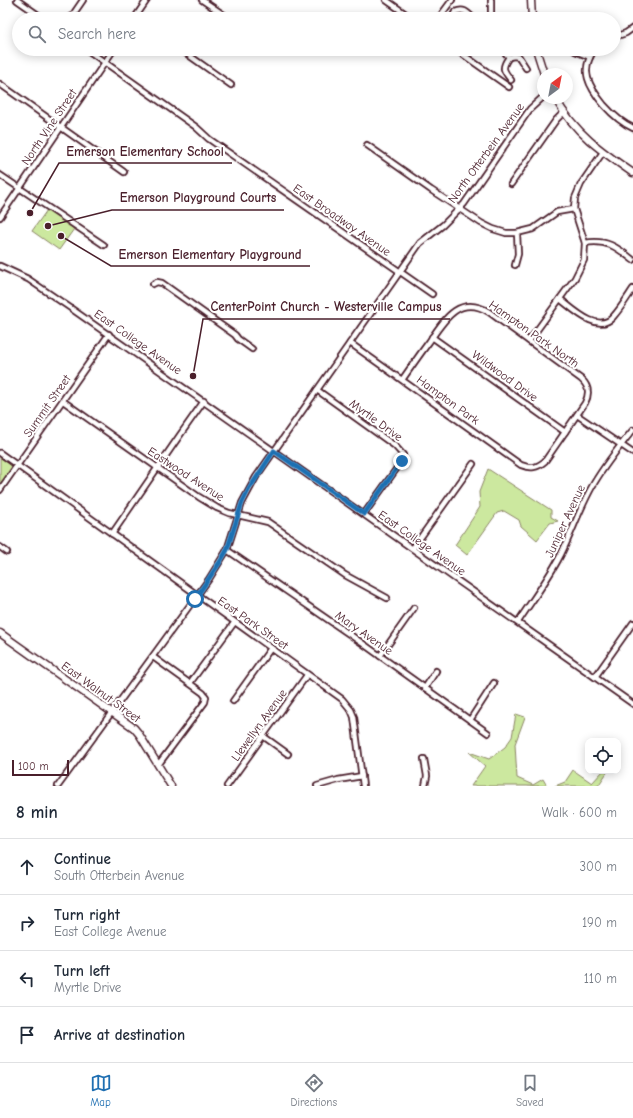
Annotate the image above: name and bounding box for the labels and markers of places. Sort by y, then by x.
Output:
callout: Emerson Elementary School [59,138,232,163]
callout: Emerson Playground Courts [112,185,284,210]
callout: Emerson Elementary Playground [111,241,310,266]
callout: CenterPoint Church - Westerville Campus [203,294,450,319]

